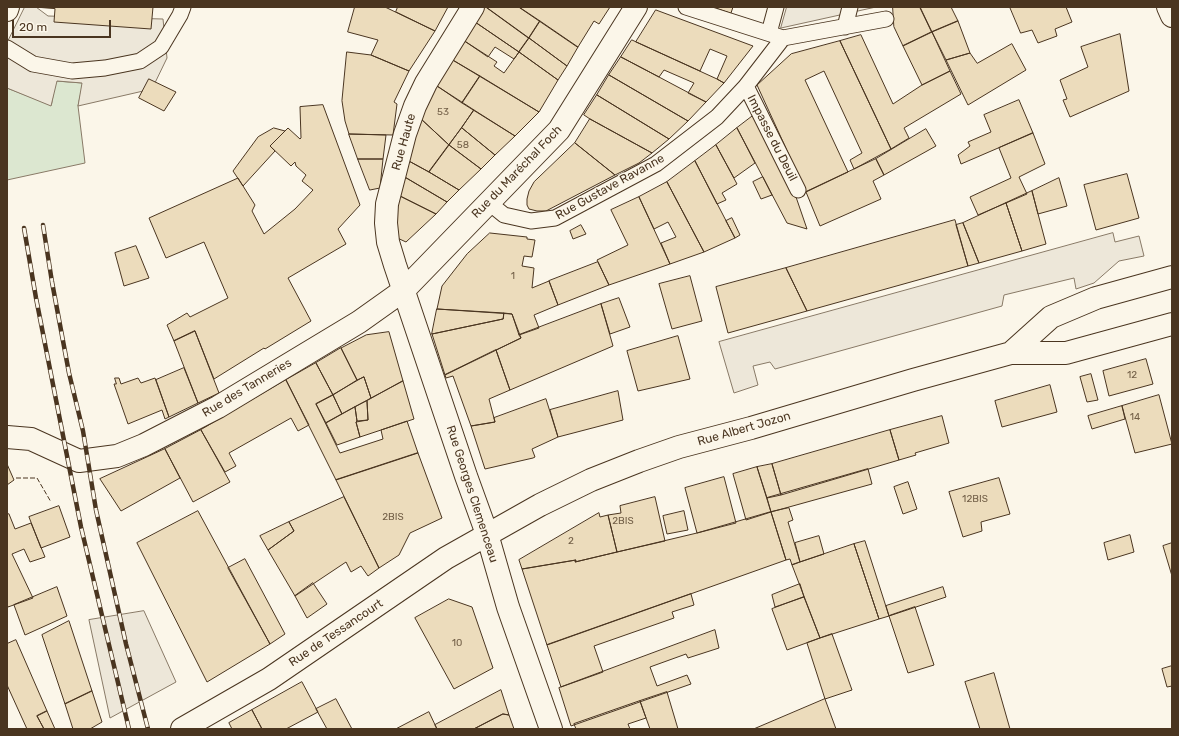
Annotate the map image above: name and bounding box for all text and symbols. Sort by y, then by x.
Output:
scale bar [14,12,113,38]
text: 20 m [19,20,47,34]
street label: Impasse du Deuil [744,92,800,184]
house number: 53 [437,106,449,118]
street label: Rue Haute [389,112,419,172]
street label: Rue du Maréchal Foch [469,123,565,221]
house number: 58 [457,139,469,151]
street label: Rue Gustave Ravanne [553,151,667,223]
house number: 1 [511,270,515,282]
street label: Rue des Tanneries [200,356,294,420]
house number: 12 [1127,369,1137,381]
street label: Rue Albert Jozon [696,409,792,449]
house number: 14 [1130,411,1140,423]
street label: Rue Georges Clemenceau [443,424,501,564]
house number: 12BIS [962,493,988,505]
house number: 2BIS [382,511,404,523]
house number: 2BIS [612,515,634,527]
house number: 2 [568,535,574,547]
street label: Rue de Tessancourt [286,596,386,670]
house number: 10 [452,637,462,649]

